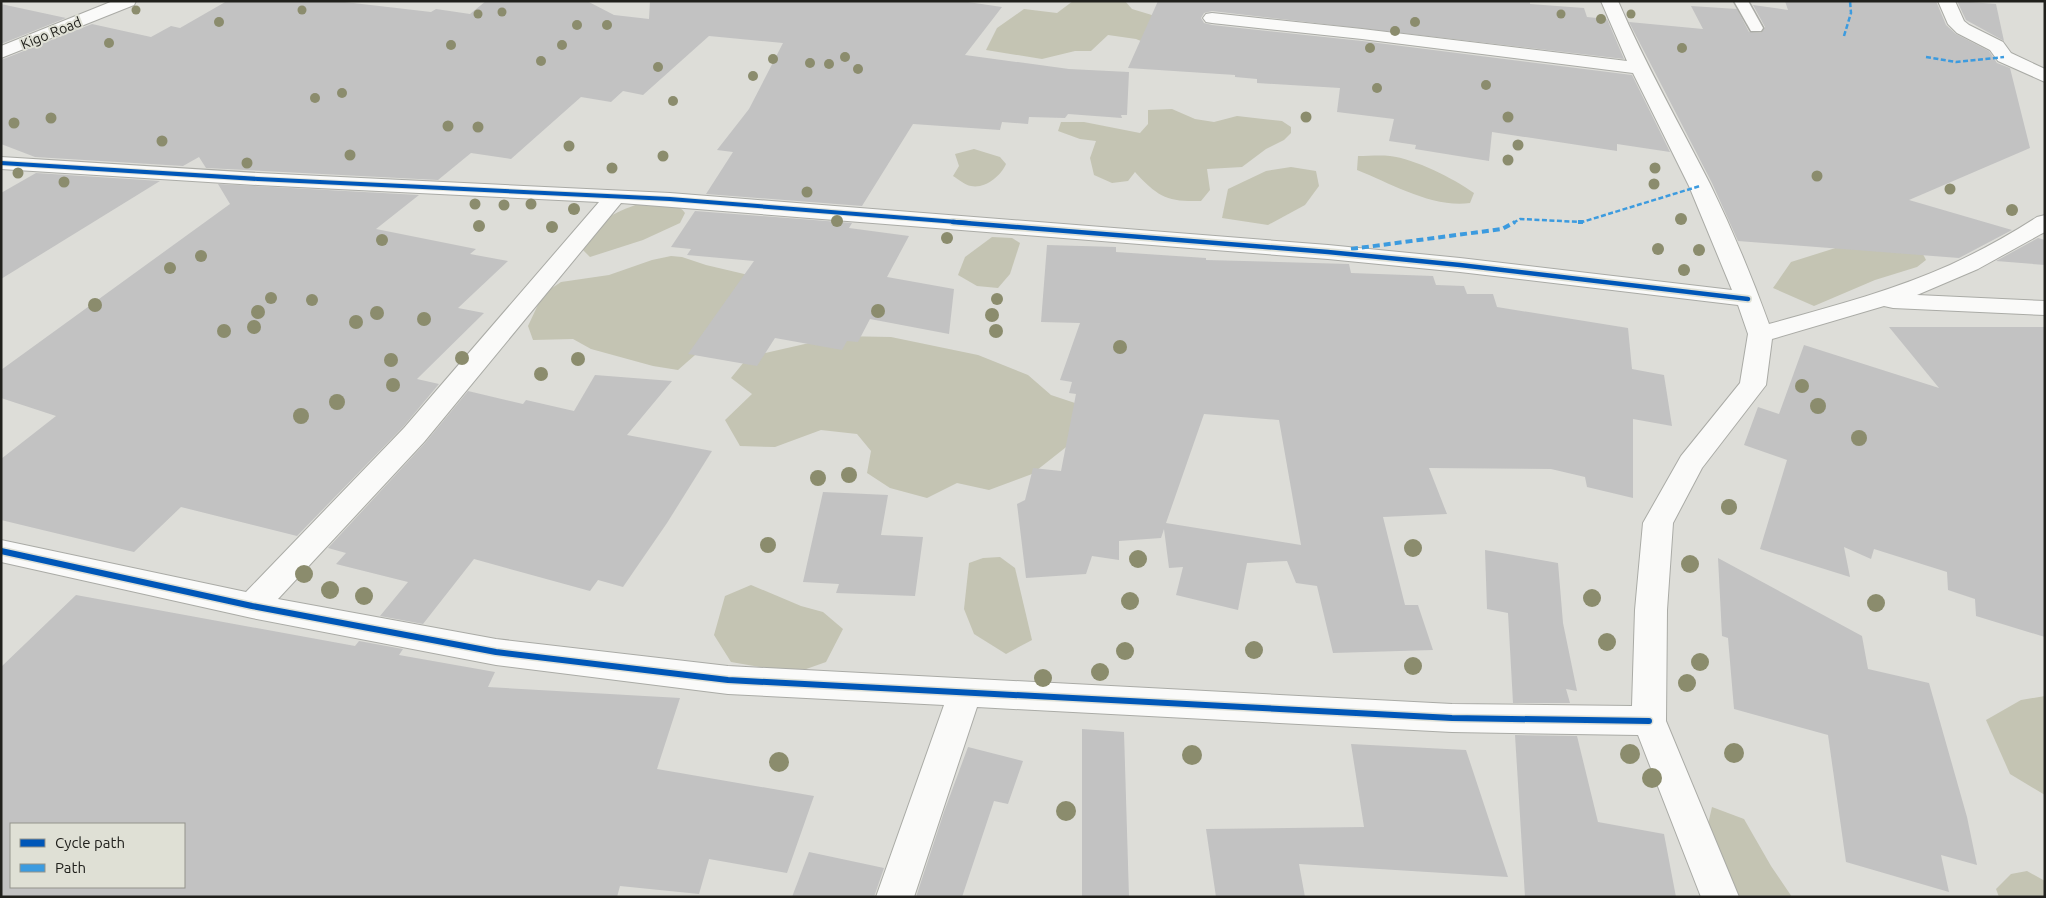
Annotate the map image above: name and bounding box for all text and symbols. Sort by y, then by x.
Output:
street label: Kigo Road [18,14,84,52]
legend [10,823,185,888]
text: Cycle path [55,834,125,851]
text: Path [55,859,86,876]

